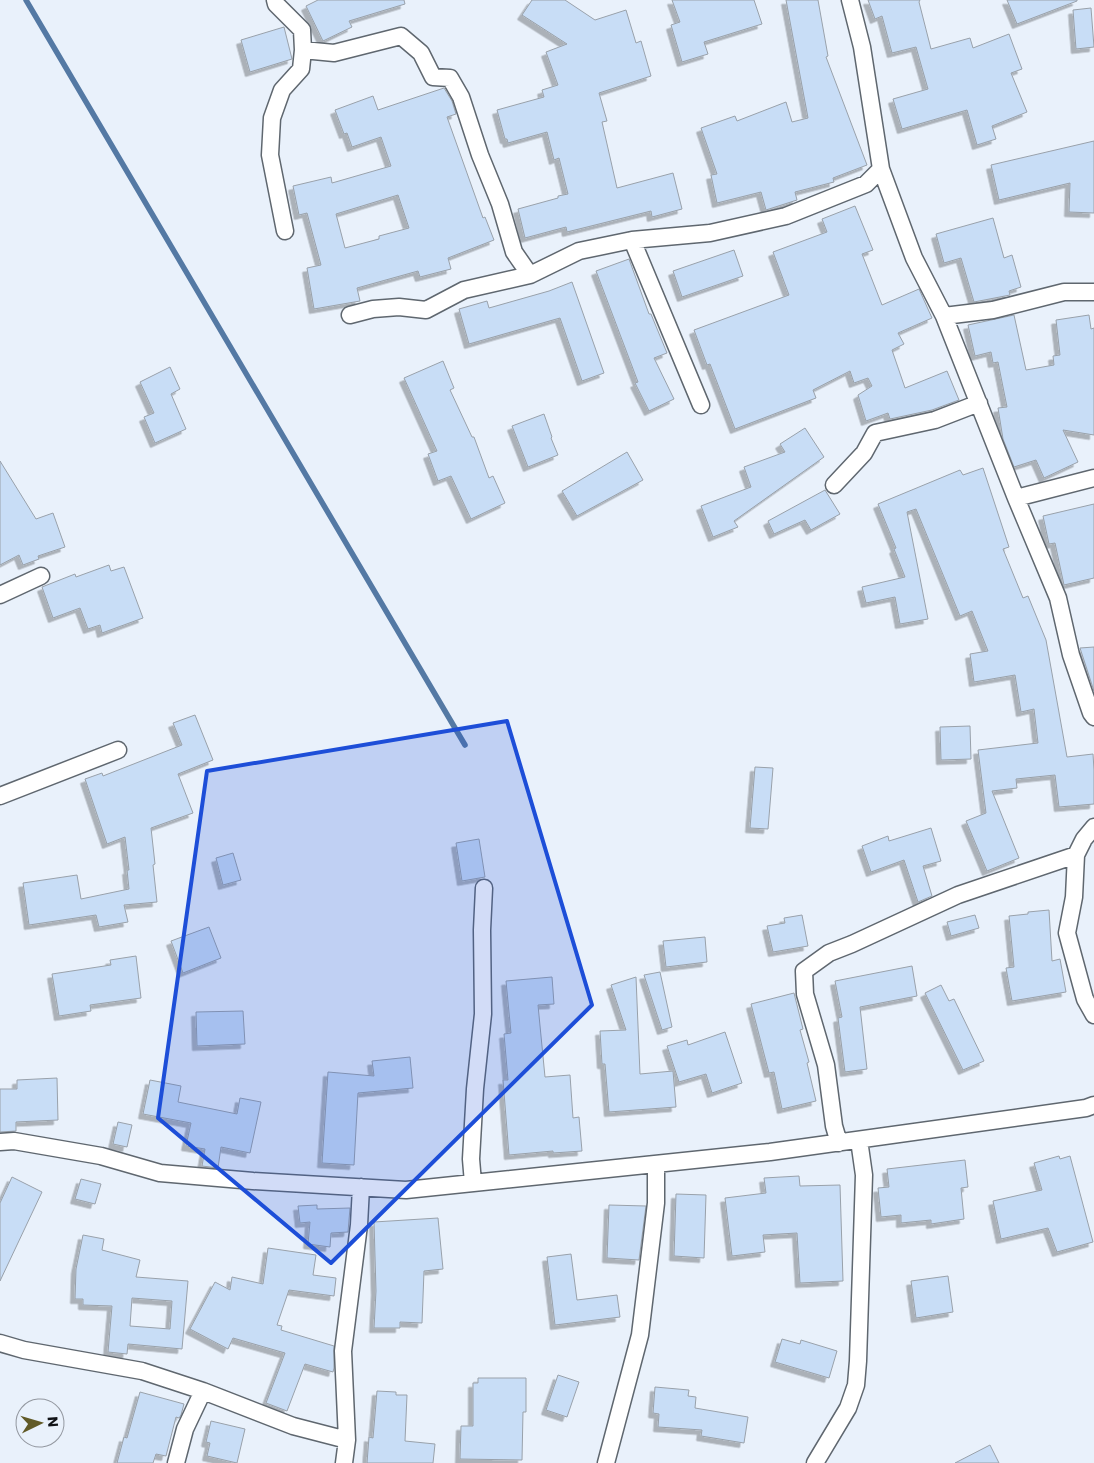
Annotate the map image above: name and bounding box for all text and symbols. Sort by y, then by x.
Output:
north arrow [15,1398,65,1448]
text: N [43,1416,63,1428]

